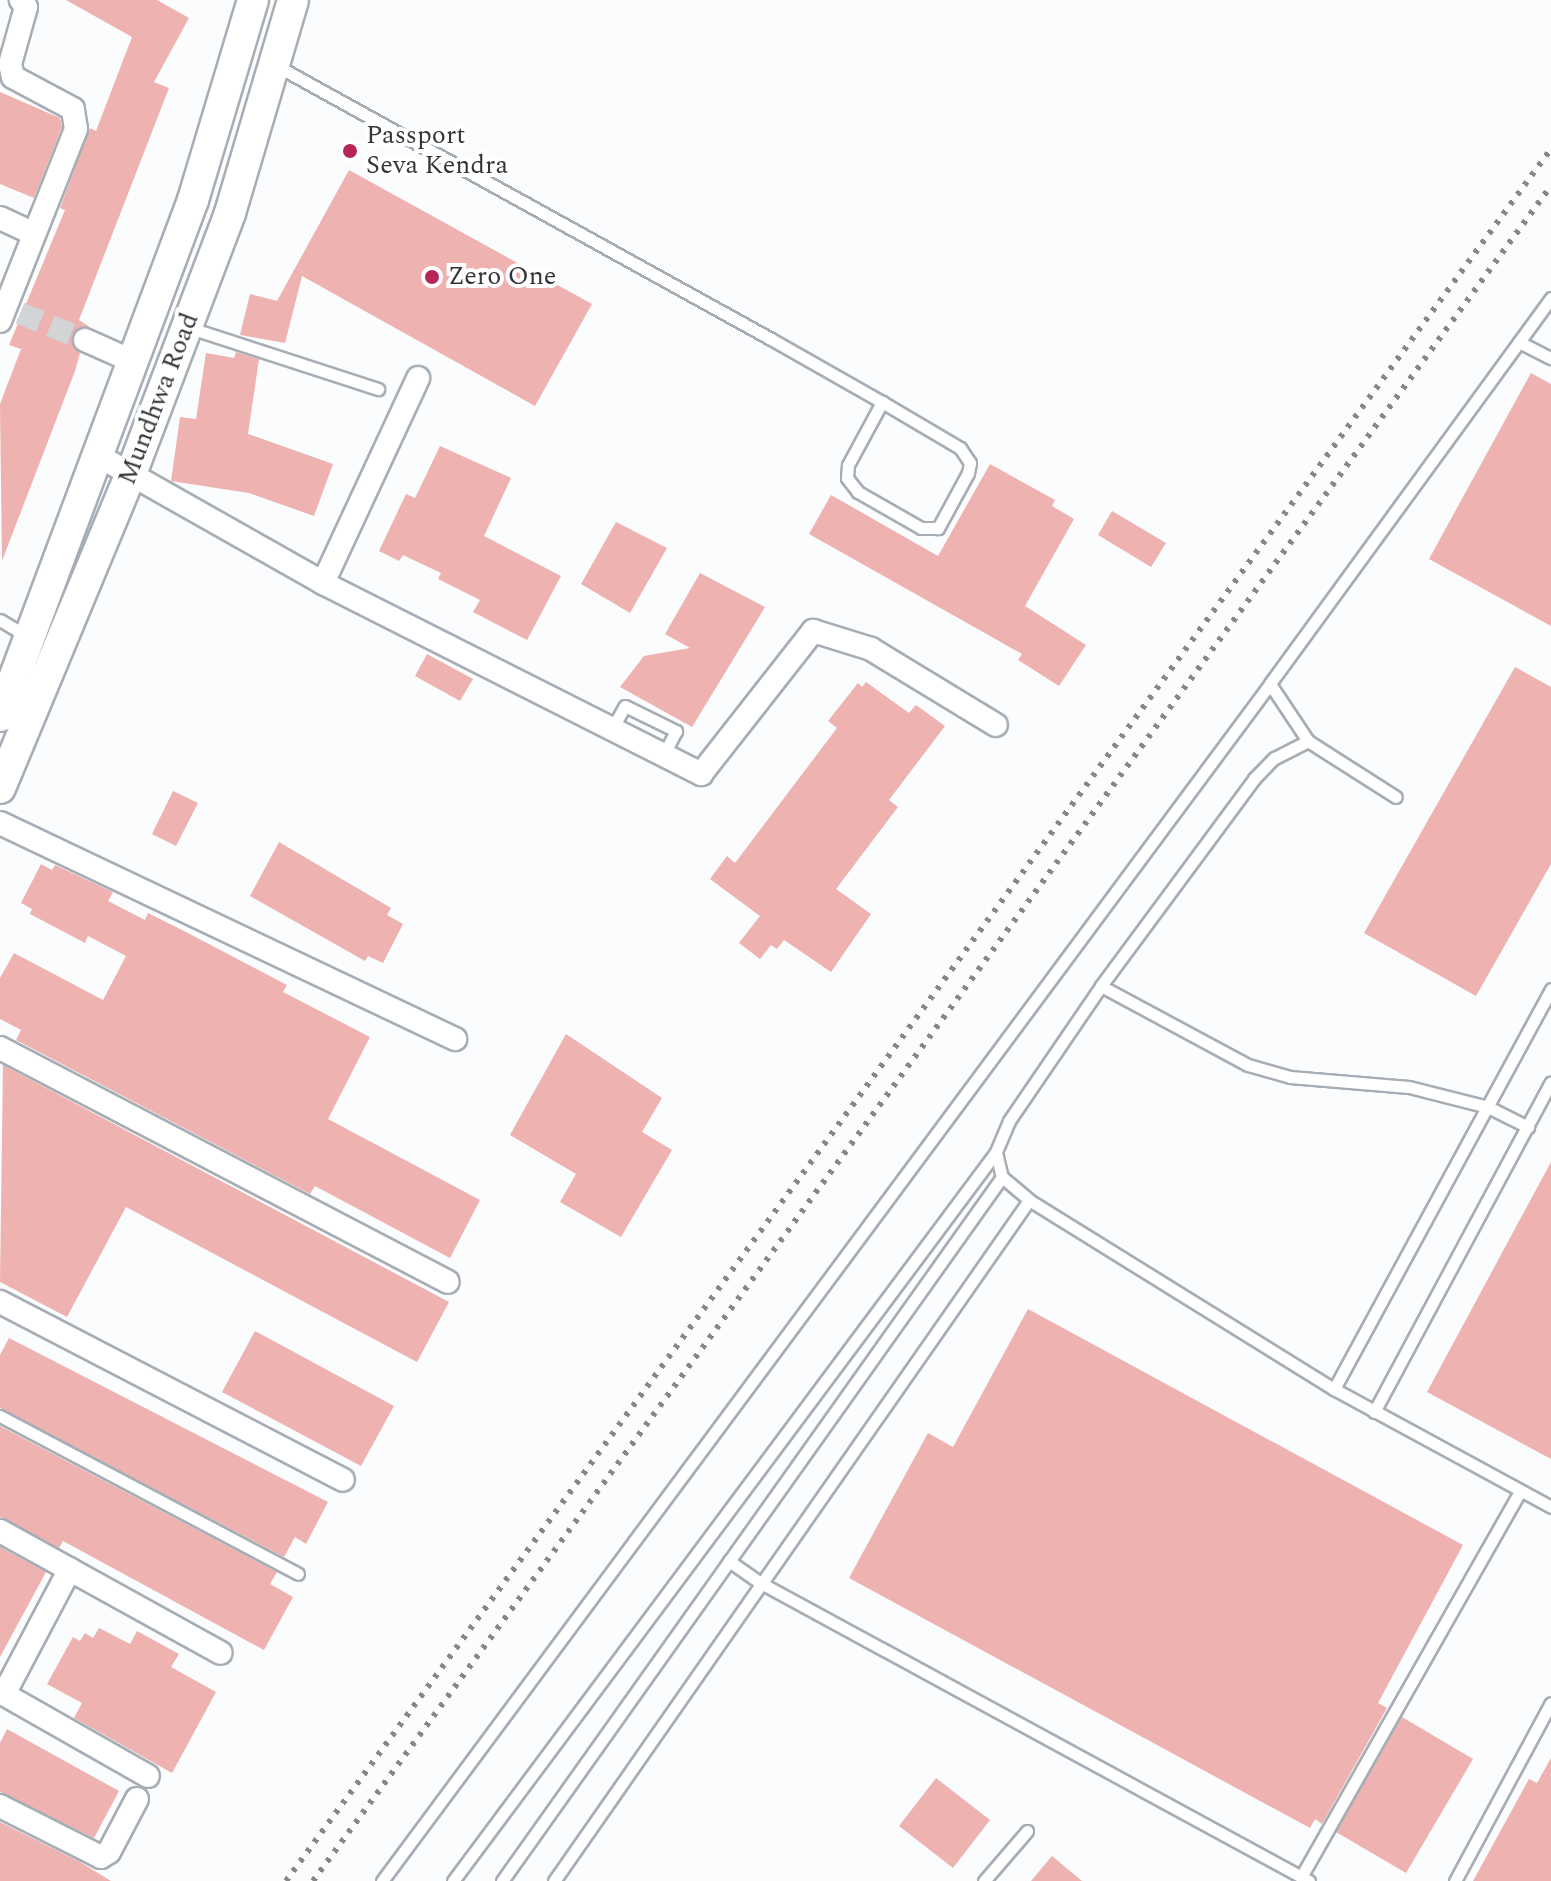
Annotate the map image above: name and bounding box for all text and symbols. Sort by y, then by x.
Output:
place label: Passport Seva Kendra [366,120,508,182]
marker: Passport Seva Kendra [341,142,359,160]
place label: Zero One [448,261,556,293]
marker: Zero One [423,268,441,286]
street label: Mundhwa Road [112,309,206,489]

